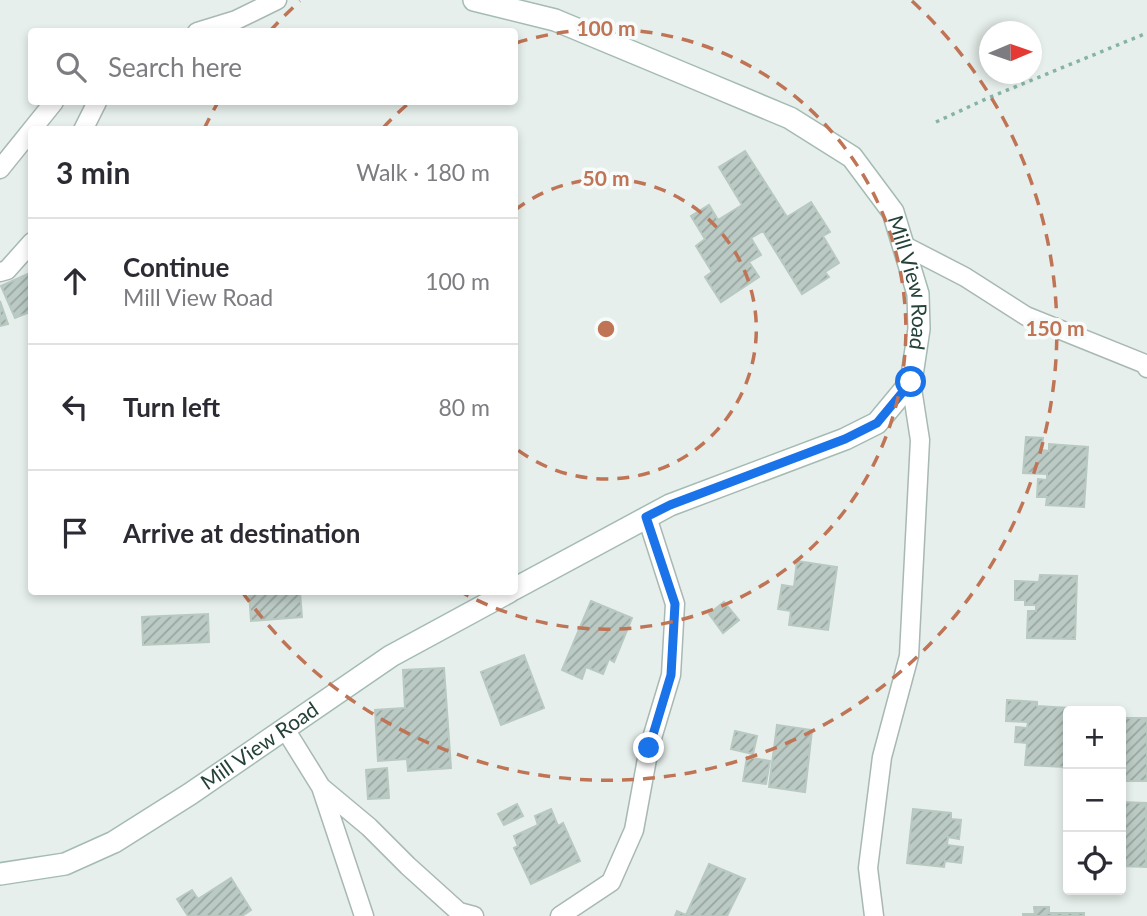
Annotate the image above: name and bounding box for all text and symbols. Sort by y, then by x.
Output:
text: 100 m [576,15,636,40]
north arrow [979,21,1042,84]
search box [28,28,518,105]
icon: search [52,48,90,86]
text: Search here [108,51,242,83]
text: 3 min [56,154,130,190]
text: Walk · 180 m [356,158,490,186]
text: 50 m [582,165,630,190]
street label: Mill View Road [884,212,933,352]
text: Continue [123,251,229,283]
icon: ahead [56,262,94,300]
text: 100 m [425,267,490,295]
text: Mill View Road [123,283,273,311]
text: 150 m [1025,315,1085,340]
centre of rings [594,317,618,341]
route start [895,366,926,397]
icon: left [56,388,94,426]
text: Turn left [123,391,220,423]
text: 80 m [439,393,490,421]
icon: arrive [56,514,94,552]
text: Arrive at destination [123,517,360,549]
street label: Mill View Road [195,696,323,794]
map controls [1063,706,1126,895]
button: + [1063,706,1126,769]
route end [633,732,664,763]
button: − [1063,769,1126,832]
button: locate [1063,832,1126,895]

